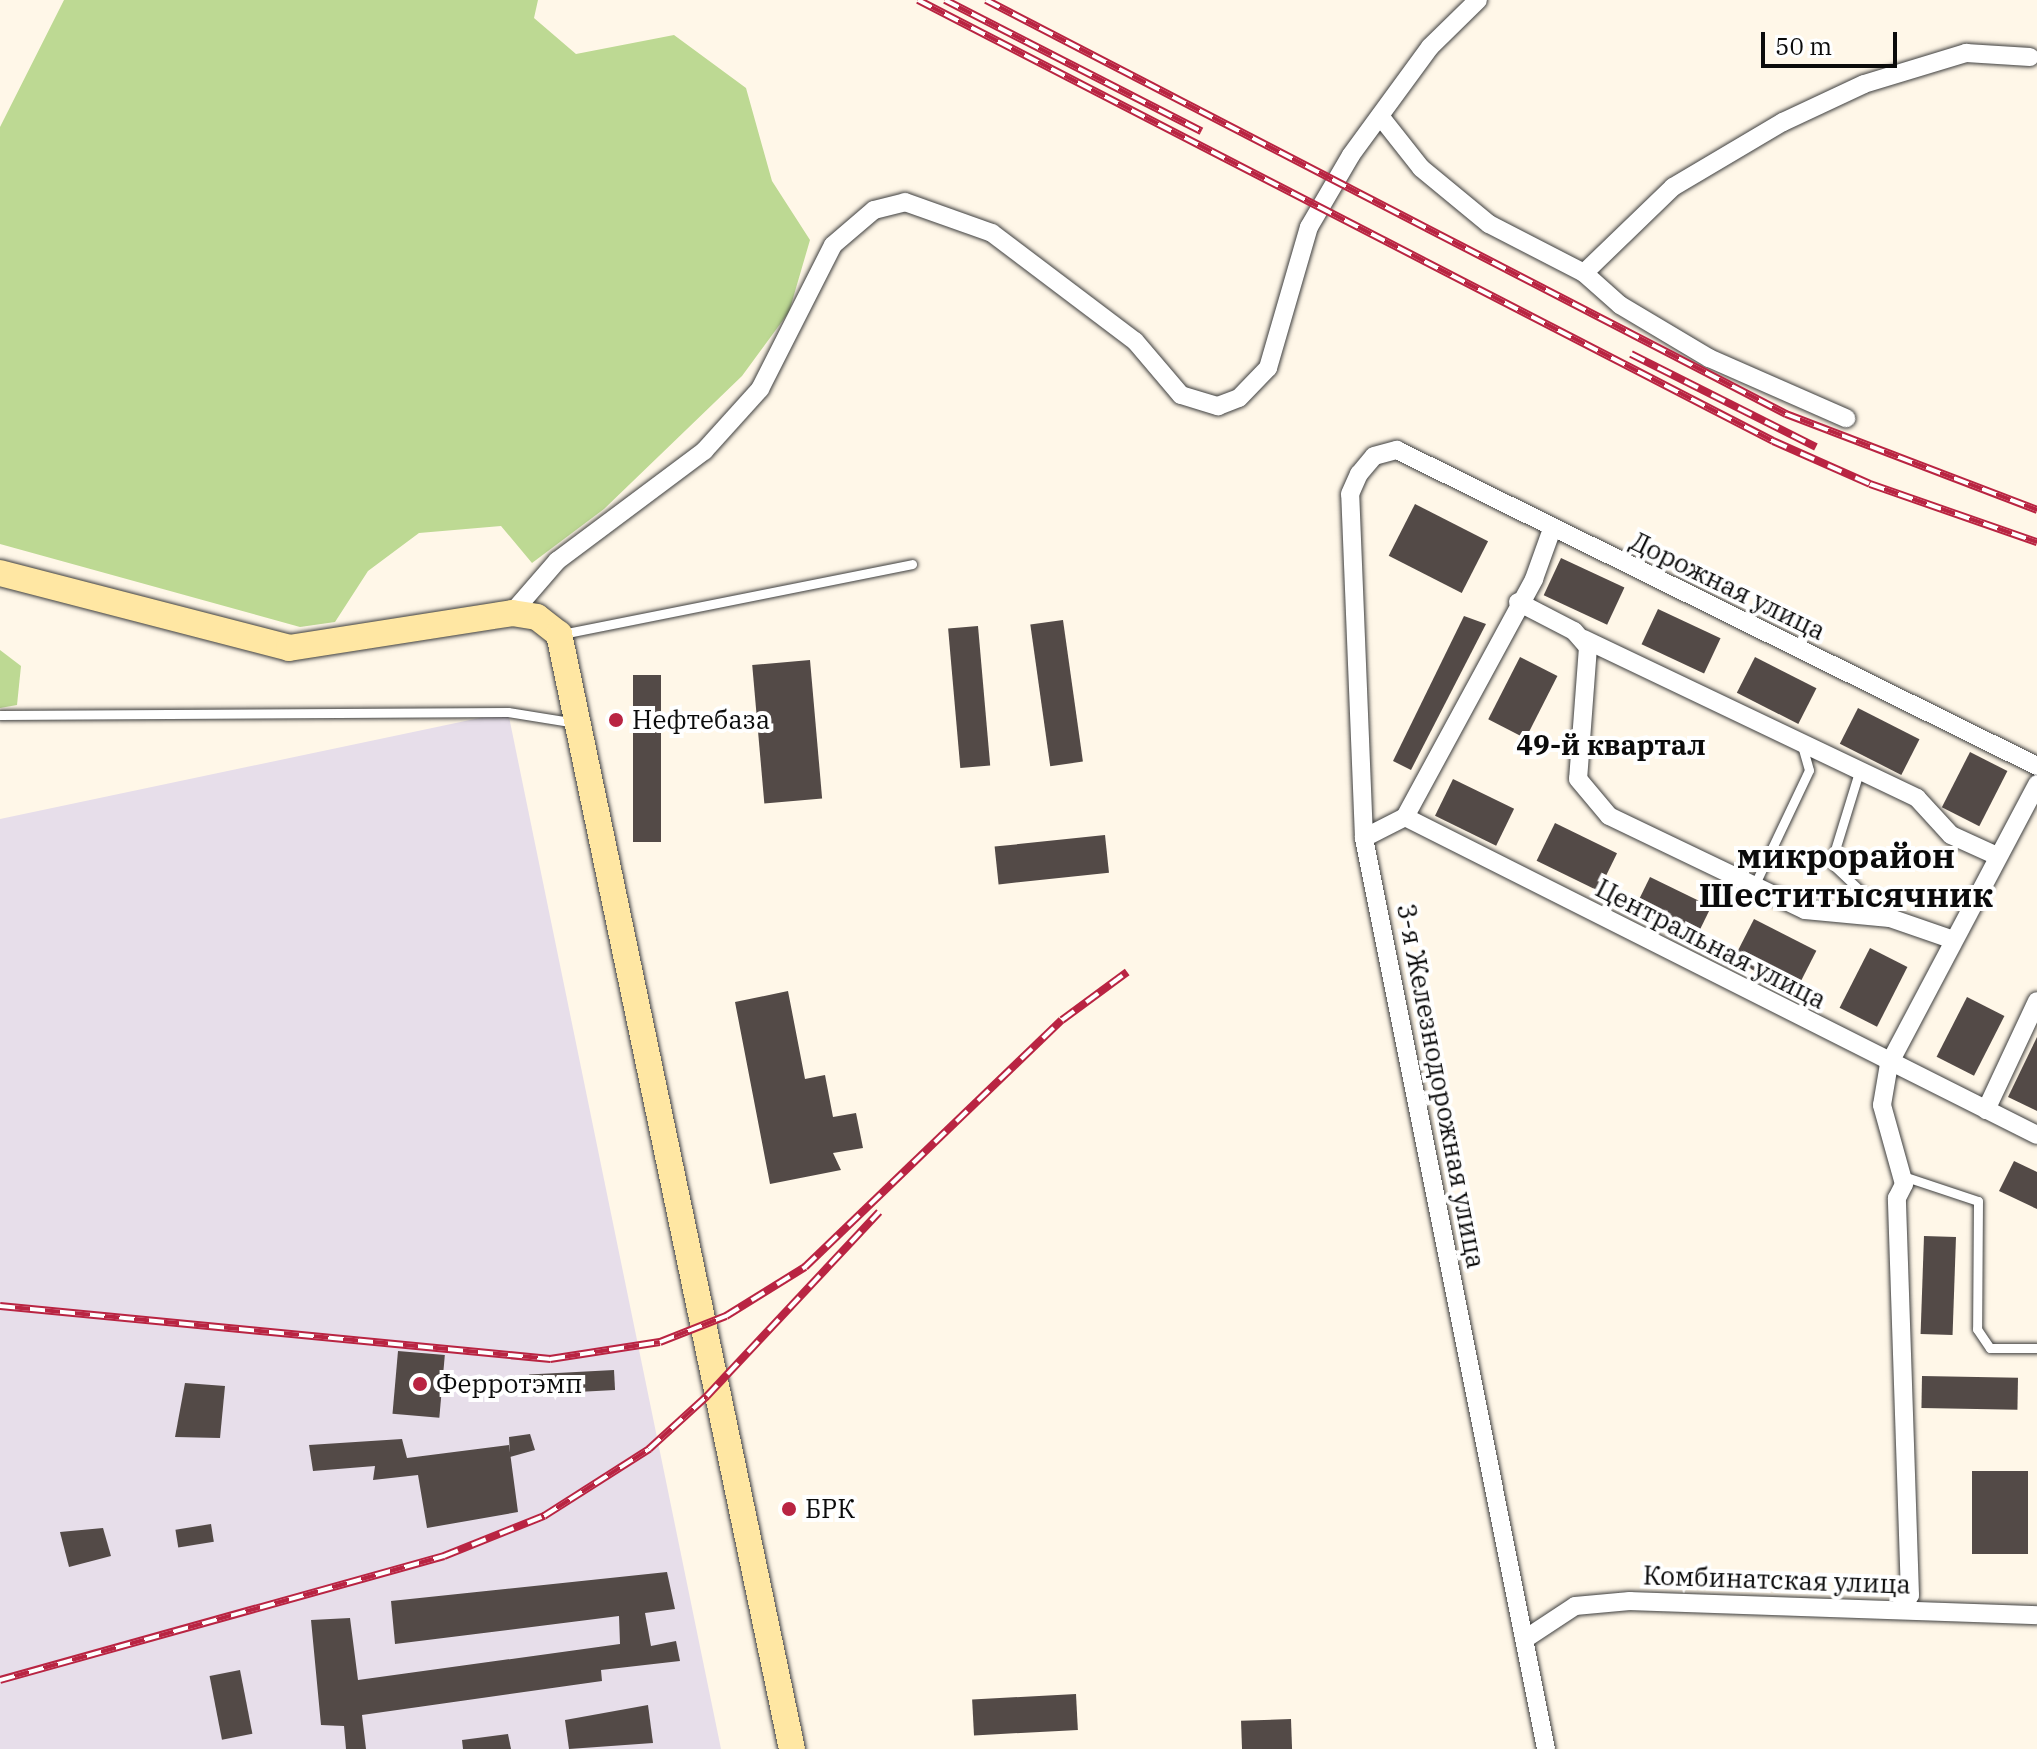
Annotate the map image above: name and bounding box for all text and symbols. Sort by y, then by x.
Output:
scale bar [1765,16,1901,66]
text: 50 m [1775,30,1832,62]
street label: Дорожная улица [1625,525,1831,647]
place label: Нефтебаза [632,704,770,736]
marker: Нефтебаза [607,711,625,729]
district label: 49-й квартал [1516,728,1706,762]
district label: микрорайон Шеститысячник [1699,835,1993,914]
street label: Центральная улица [1591,872,1831,1016]
street label: 3-я Железнодорожная улица [1390,901,1492,1271]
place label: Ферротэмп [436,1368,582,1400]
marker: Ферротэмп [411,1375,429,1393]
place label: БРК [805,1493,855,1525]
marker: БРК [780,1500,798,1518]
street label: Комбинатская улица [1643,1560,1911,1600]

